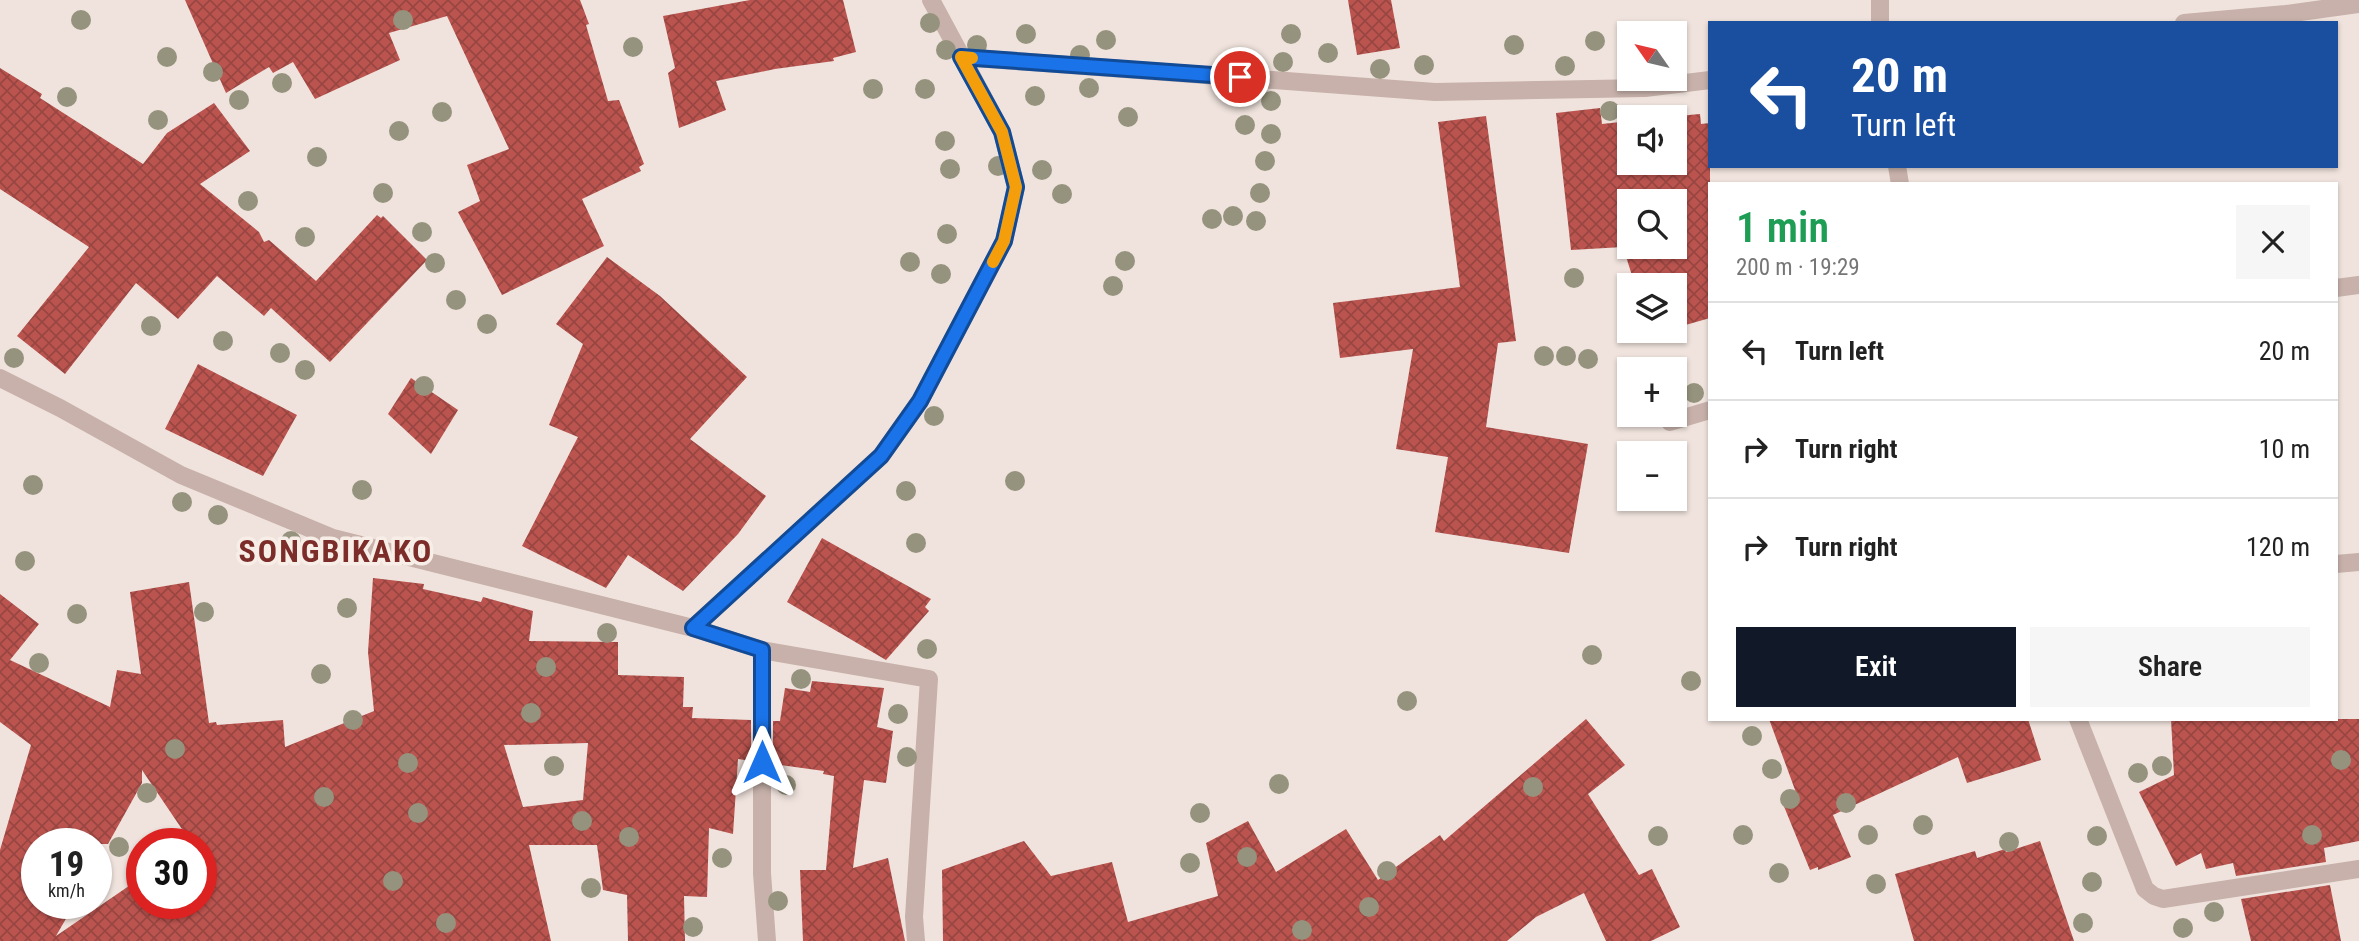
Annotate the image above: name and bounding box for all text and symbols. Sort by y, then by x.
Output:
north arrow [1617,21,1687,91]
map controls [1617,21,1687,511]
pin [1210,47,1270,107]
text: 20 m [1851,47,1948,104]
icon: left [1736,49,1827,140]
icon: arrive [1221,58,1259,96]
button: sound [1617,105,1687,175]
text: Turn left [1851,106,1956,144]
button: search [1617,189,1687,259]
text: 1 min [1736,203,1829,252]
button: close [2236,205,2310,279]
text: 200 m · 19:29 [1736,254,1860,281]
button: layers [1617,273,1687,343]
icon: left [1736,332,1774,370]
text: Turn left [1795,336,1884,366]
text: 20 m [2259,336,2310,366]
button: + [1617,357,1687,427]
icon: right [1736,430,1774,468]
text: Turn right [1795,434,1897,464]
text: 10 m [2259,434,2310,464]
button: − [1617,441,1687,511]
icon: right [1736,528,1774,566]
district label: SONGBIKAKO [239,532,433,570]
text: Turn right [1795,532,1897,562]
text: 120 m [2246,532,2310,562]
button: Exit [1736,627,2016,707]
button: Share [2030,627,2310,707]
position arrow [725,725,799,799]
speed limit sign: 30 [126,828,217,919]
text: 19 [49,844,84,885]
text: km/h [48,880,85,901]

